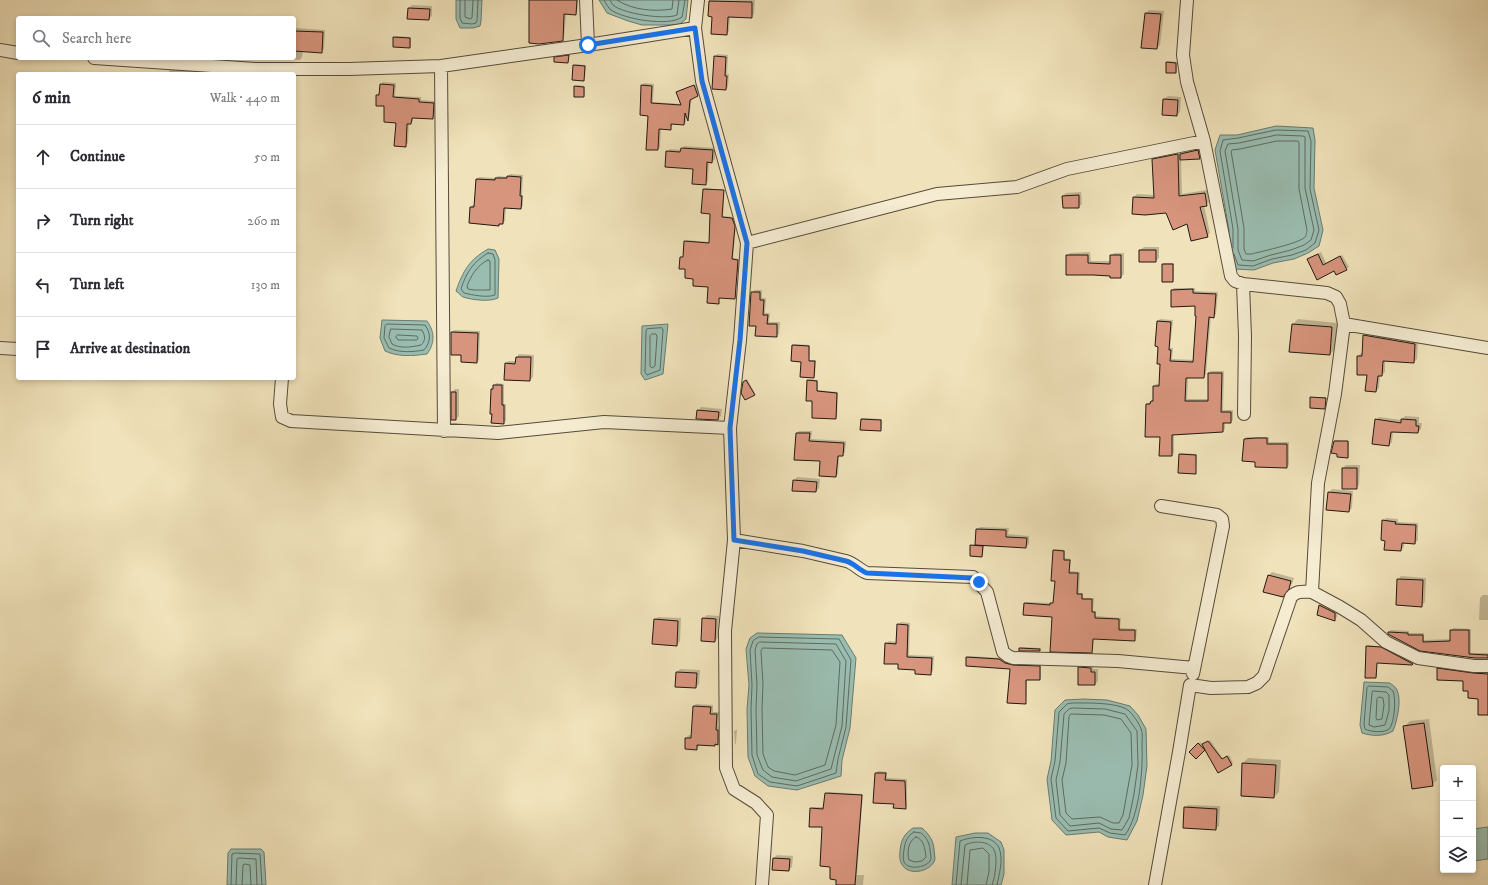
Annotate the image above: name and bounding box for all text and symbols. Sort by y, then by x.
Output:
search box [16,16,296,60]
icon: search [30,27,52,49]
text: Search here [62,29,131,48]
route start [579,36,597,54]
text: 6 min [32,87,71,109]
text: Walk · 440 m [210,90,280,106]
icon: ahead [32,146,54,168]
text: Continue [70,147,125,166]
text: 50 m [254,149,280,165]
icon: right [32,210,54,232]
text: Turn right [70,211,133,230]
text: 260 m [247,213,280,229]
icon: left [32,274,54,296]
text: Turn left [70,275,124,294]
text: 130 m [251,277,280,293]
icon: arrive [32,338,54,360]
text: Arrive at destination [70,339,190,358]
route end [970,573,988,591]
map controls [1440,765,1476,873]
button: + [1440,765,1476,801]
button: − [1440,801,1476,837]
button: layers [1440,837,1476,873]

